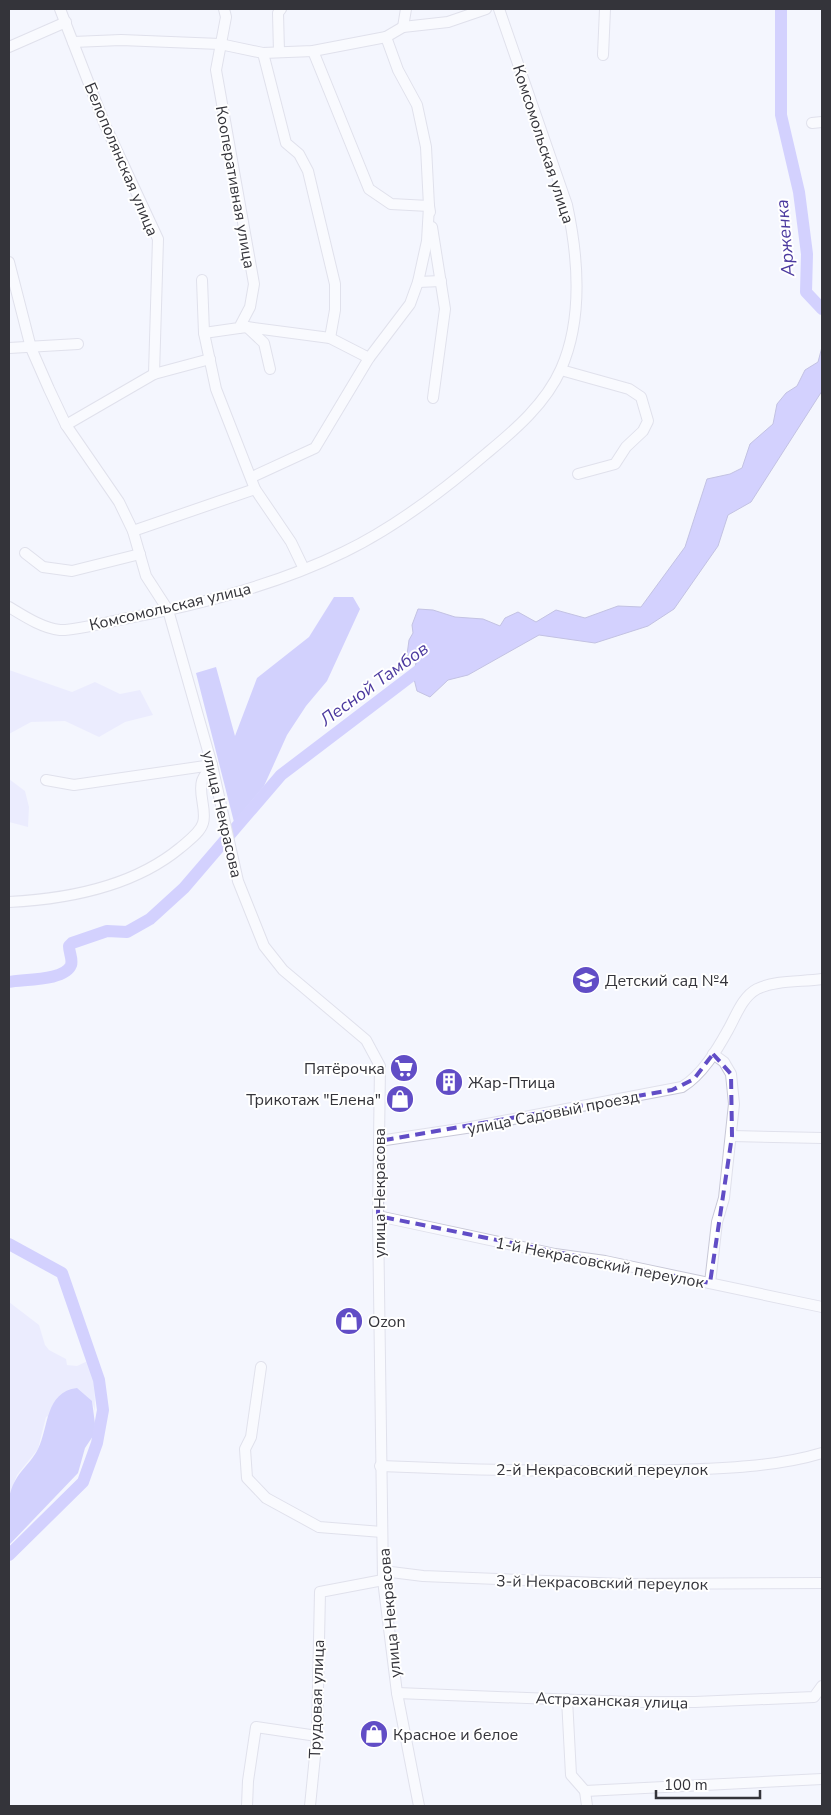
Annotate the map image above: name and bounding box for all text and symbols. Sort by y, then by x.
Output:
street label: Комсомольская улица [507,62,579,226]
street label: Белополянская улица [79,79,163,240]
street label: Кооперативная улица [210,104,260,270]
water label: Арженка [770,198,800,279]
street label: Комсомольская улица [87,578,253,636]
water label: Лесной Тамбов [314,636,433,732]
street label: улица Некрасова [197,748,247,880]
school or university icon: Детский сад №4 [571,965,601,995]
place label: Детский сад №4 [605,970,729,992]
supermarket icon: Пятёрочка [389,1053,419,1083]
place label: Пятёрочка [304,1058,385,1080]
building icon: Жар-Птица [434,1067,464,1097]
place label: Жар-Птица [468,1072,555,1094]
shop icon: Трикотаж "Елена" [385,1084,415,1114]
street label: улица Садовый проезд [465,1085,641,1140]
place label: Трикотаж "Елена" [246,1089,381,1111]
street label: улица Некрасова [369,1128,391,1258]
street label: 1-й Некрасовский переулок [494,1232,707,1294]
shop icon: Ozon [334,1306,364,1336]
place label: Ozon [368,1311,406,1333]
street label: 2-й Некрасовский переулок [496,1459,709,1481]
street label: улица Некрасова [373,1547,407,1679]
street label: 3-й Некрасовский переулок [496,1570,709,1596]
street label: Трудовая улица [304,1639,330,1759]
street label: Астраханская улица [535,1687,689,1715]
shop icon: Красное и белое [359,1719,389,1749]
place label: Красное и белое [393,1724,518,1746]
scale bar [656,1768,760,1800]
text: 100 m [664,1775,708,1795]

